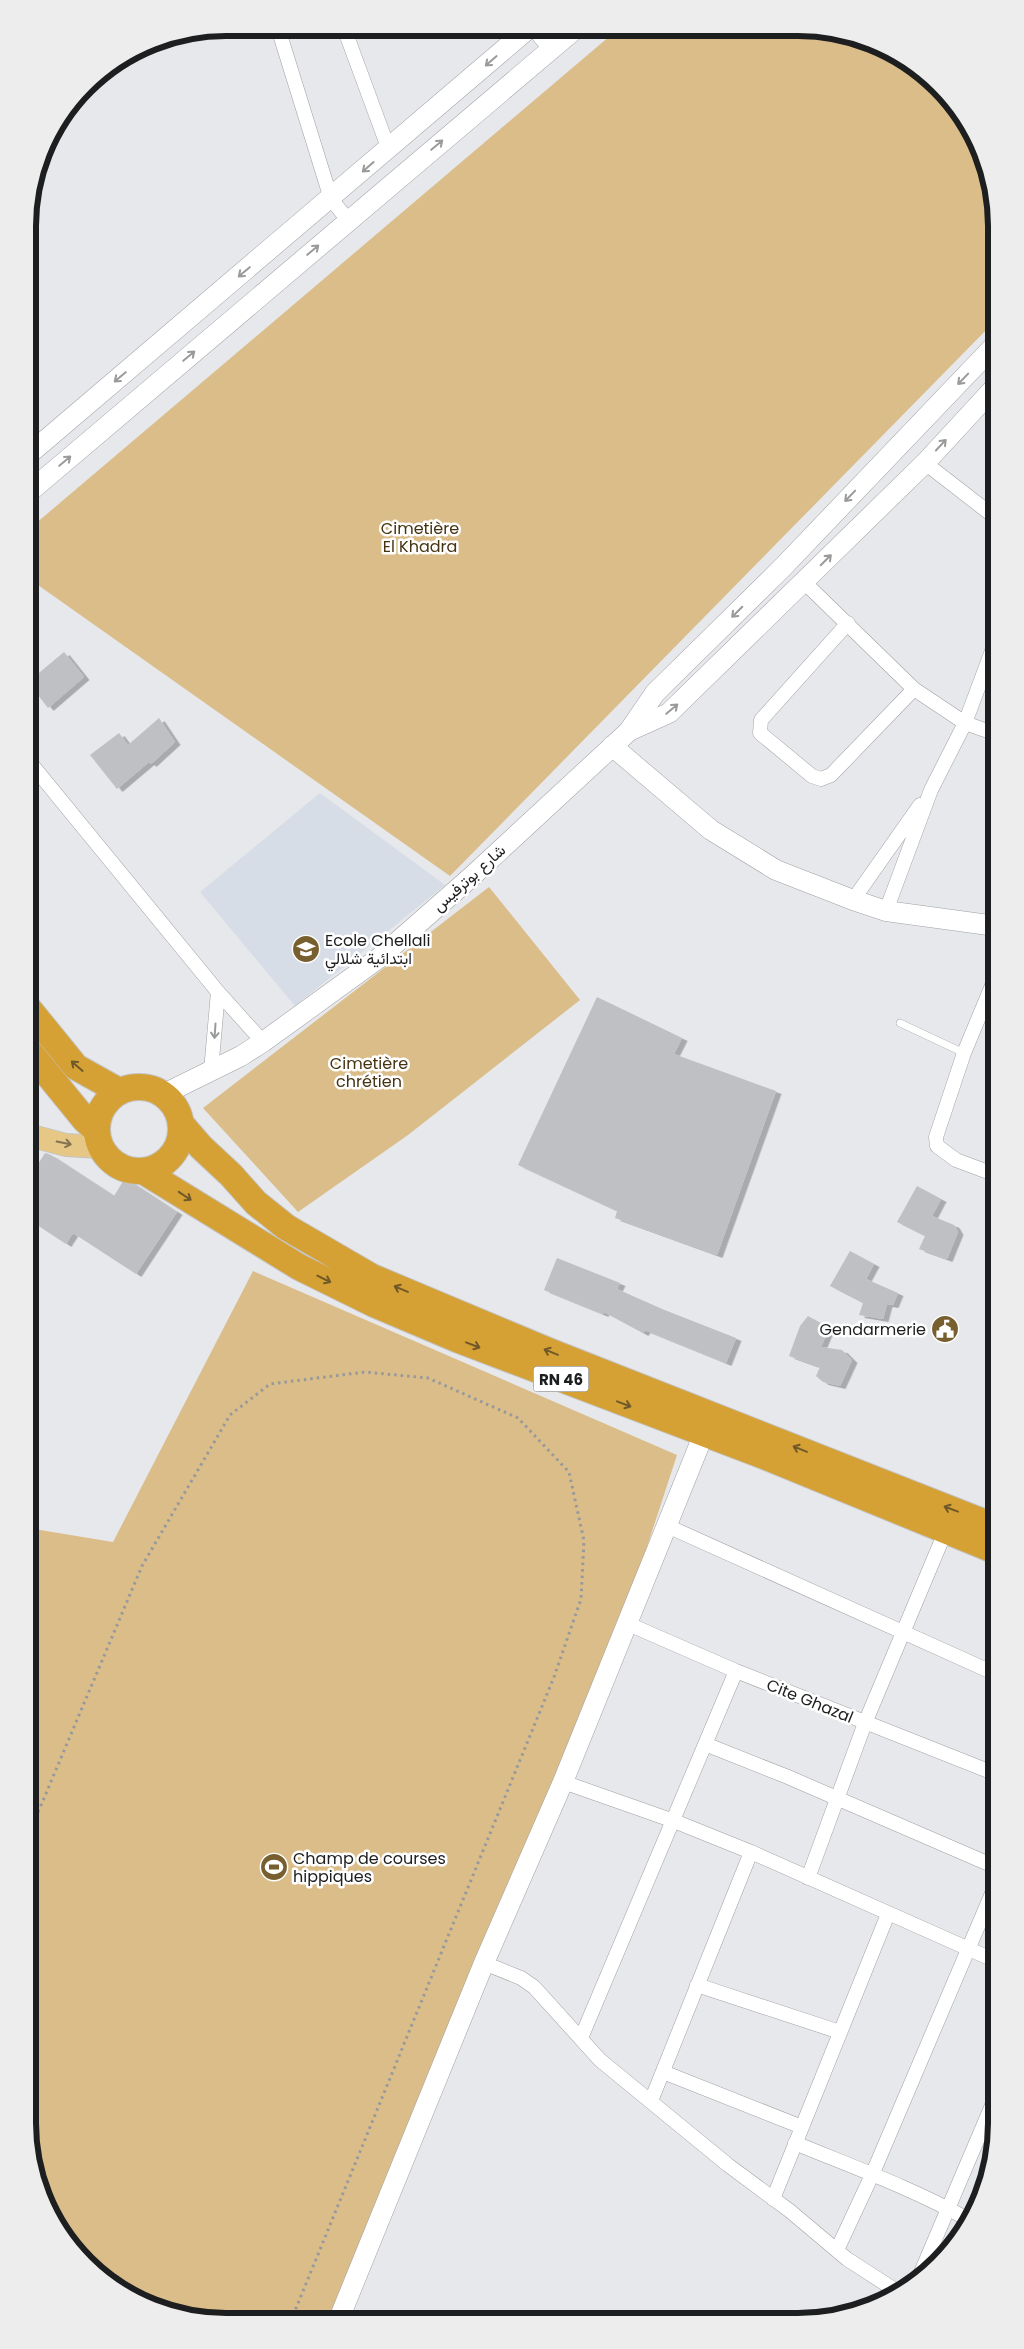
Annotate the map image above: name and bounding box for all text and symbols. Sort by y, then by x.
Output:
one-way arrow [485,55,498,67]
one-way arrow [430,140,443,151]
one-way arrow [362,161,375,172]
one-way arrow [306,245,319,256]
one-way arrow [238,267,251,278]
one-way arrow [182,350,195,361]
one-way arrow [114,371,127,382]
one-way arrow [957,373,969,385]
one-way arrow [935,439,947,451]
one-way arrow [58,456,71,467]
one-way arrow [844,490,856,502]
park label: Cimetière El Khadra [381,517,459,558]
one-way arrow [820,554,833,566]
one-way arrow [730,606,743,618]
one-way arrow [665,704,678,715]
street label: شارع بوترفيس [427,839,511,917]
place label: Ecole Chellali ابتدائية شلالي [325,929,430,972]
school or university icon: Ecole Chellali ابتدائية شلالي [291,934,321,964]
one-way arrow [210,1023,219,1039]
park label: Cimetière chrétien [330,1052,408,1093]
one-way arrow [71,1061,84,1072]
one-way arrow [55,1139,71,1149]
one-way arrow [178,1191,192,1201]
one-way arrow [316,1275,331,1285]
one-way arrow [394,1284,409,1294]
public building icon: Gendarmerie [930,1314,960,1344]
place label: Gendarmerie [820,1318,926,1341]
one-way arrow [465,1341,480,1350]
one-way arrow [544,1346,559,1356]
road number: RN 46 [534,1366,588,1392]
one-way arrow [616,1399,631,1409]
one-way arrow [793,1444,808,1454]
one-way arrow [944,1504,959,1514]
street label: Cite Ghazal [763,1673,857,1729]
place label: Champ de courses hippiques [293,1847,446,1888]
sports icon: Champ de courses hippiques [259,1852,289,1882]

